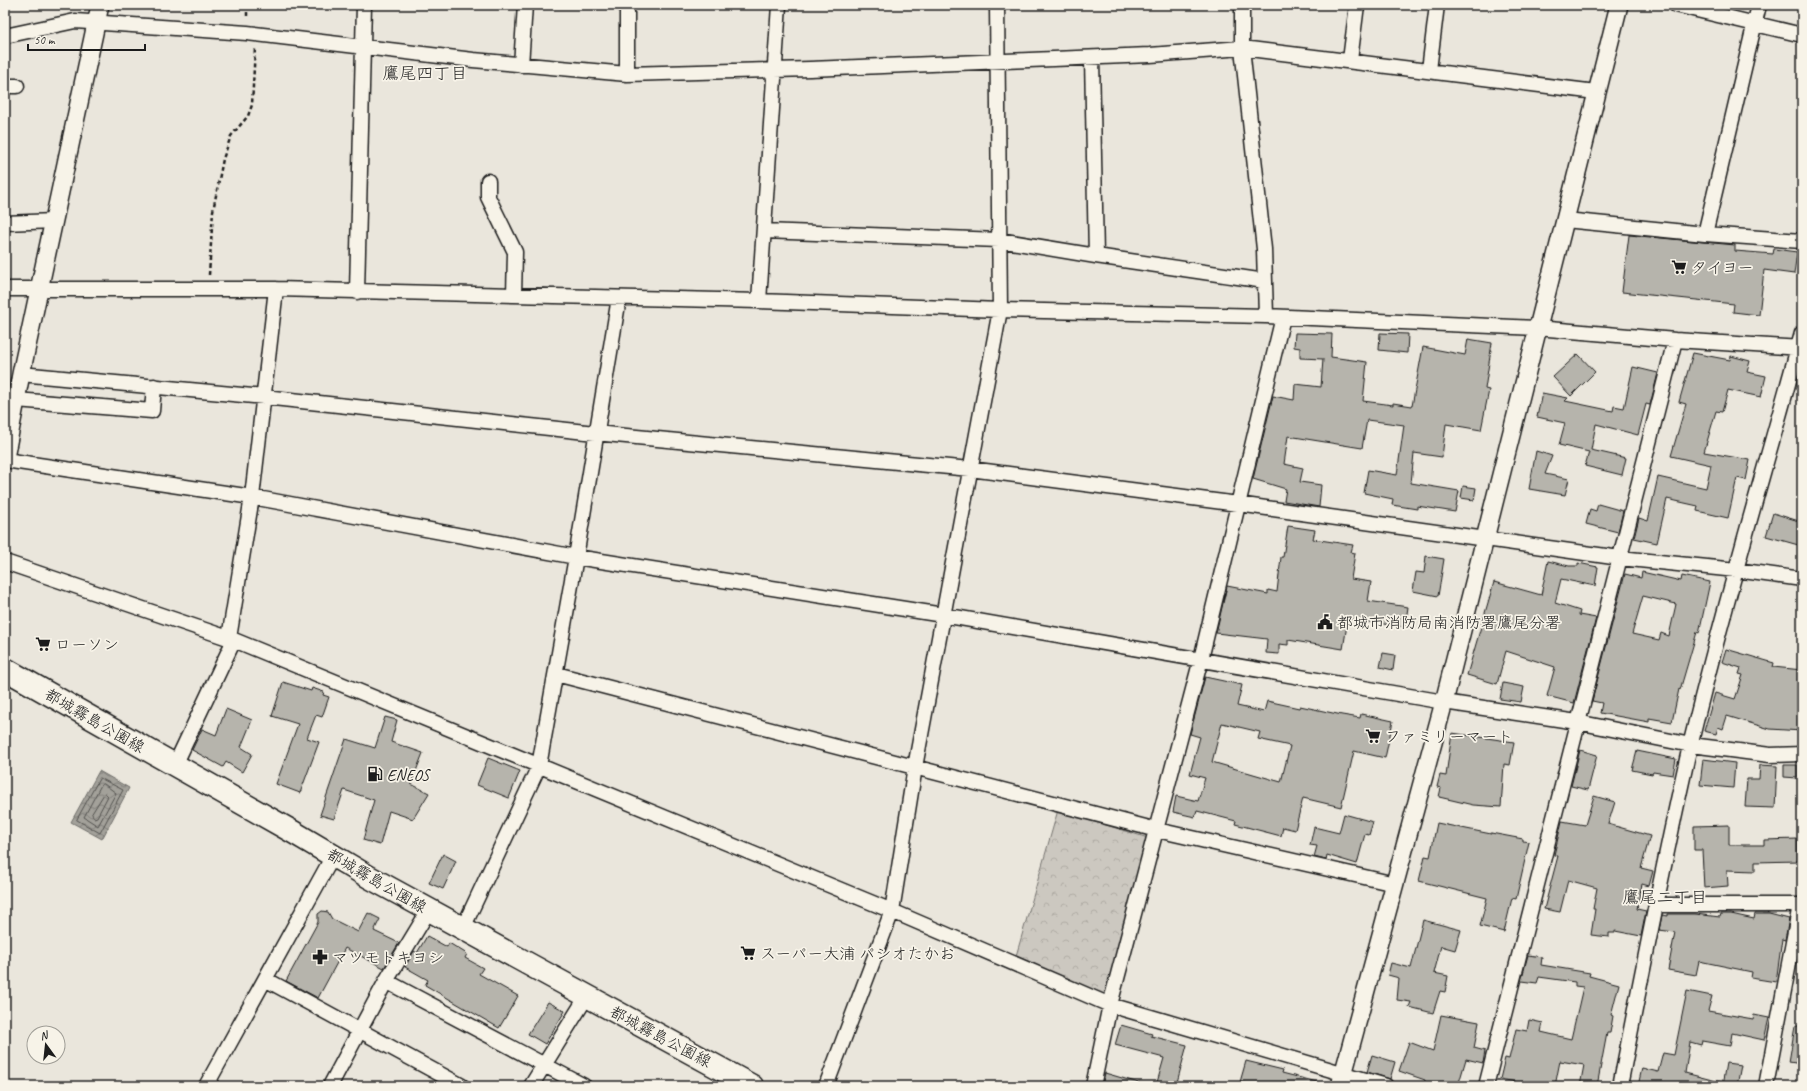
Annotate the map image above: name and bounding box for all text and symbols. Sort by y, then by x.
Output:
scale bar [28,26,145,52]
text: 50 m [34,32,56,48]
district label: 鷹尾四丁目 [383,63,468,84]
supermarket icon: タイヨー [1670,258,1688,276]
place label: タイヨー [1691,258,1753,278]
public building icon: 都城市消防局南消防署鷹尾分署 [1316,613,1334,631]
place label: 都城市消防局南消防署鷹尾分署 [1337,613,1561,633]
supermarket icon: ローソン [34,635,52,653]
place label: ローソン [55,635,119,655]
street label: 都城霧島公園線 [41,684,148,758]
supermarket icon: ファミリーマート [1364,727,1382,745]
place label: ファミリーマート [1385,727,1513,747]
fuel station icon: ENEOS [366,765,384,783]
place label: ENEOS [387,765,431,785]
street label: 都城霧島公園線 [323,844,430,918]
district label: 鷹尾二丁目 [1623,887,1708,908]
supermarket icon: スーパー大浦 パシオたかお [739,944,757,962]
place label: スーパー大浦 パシオたかお [760,944,955,964]
pharmacy icon: マツモトキヨシ [311,948,329,966]
place label: マツモトキヨシ [332,948,444,968]
street label: 都城霧島公園線 [606,1002,715,1072]
north arrow [26,1025,66,1065]
text: N [38,1027,51,1043]

